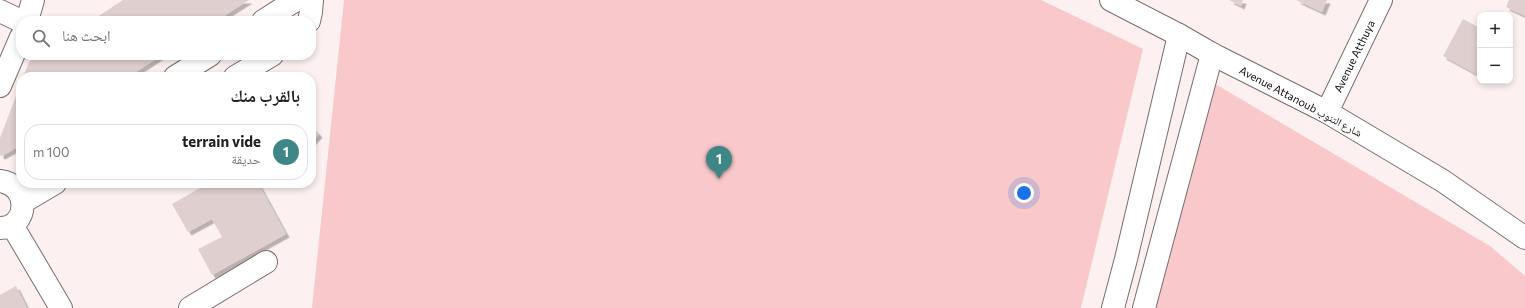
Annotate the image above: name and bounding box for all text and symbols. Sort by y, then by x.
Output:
map controls [1477,12,1513,84]
button: + [1477,12,1513,48]
search box [16,16,316,60]
street label: Avenue Atthuya [1331,18,1377,94]
text: ابحث هنا [62,26,111,44]
icon: search [30,27,52,49]
button: − [1477,48,1513,84]
street label: Avenue Attanoub شارع التنوب [1237,63,1365,140]
text: بالقرب منك [230,85,300,106]
text: terrain vide [182,132,261,150]
text: 100 m [33,144,69,160]
text: 1 [283,144,289,160]
pin: 1 [706,146,732,179]
text: حديقة [231,151,261,167]
your location [1014,183,1034,203]

